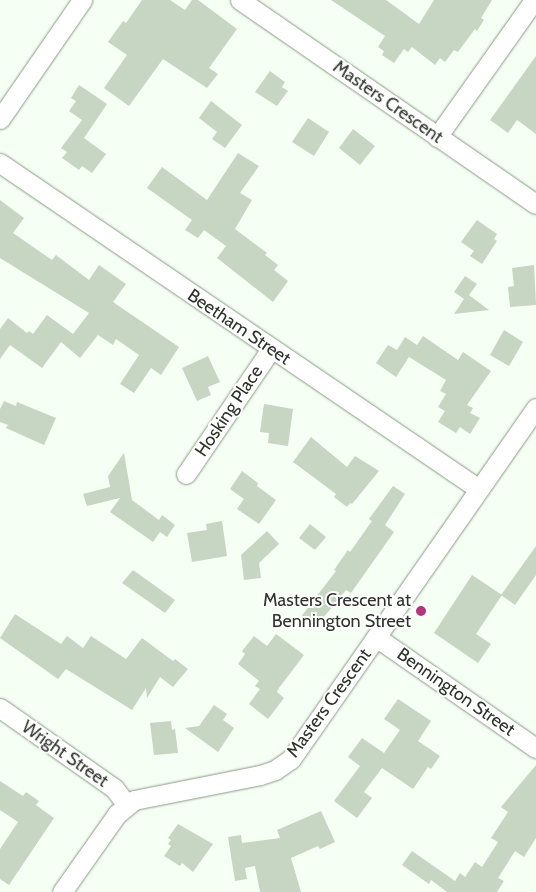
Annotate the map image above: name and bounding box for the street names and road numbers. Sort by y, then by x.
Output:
street label: Masters Crescent [329,56,447,148]
street label: Beetham Street [183,285,295,369]
street label: Hosking Place [191,361,267,461]
street label: Bennington Street [393,643,519,741]
street label: Masters Crescent [282,644,376,762]
street label: Wright Street [17,716,113,792]

